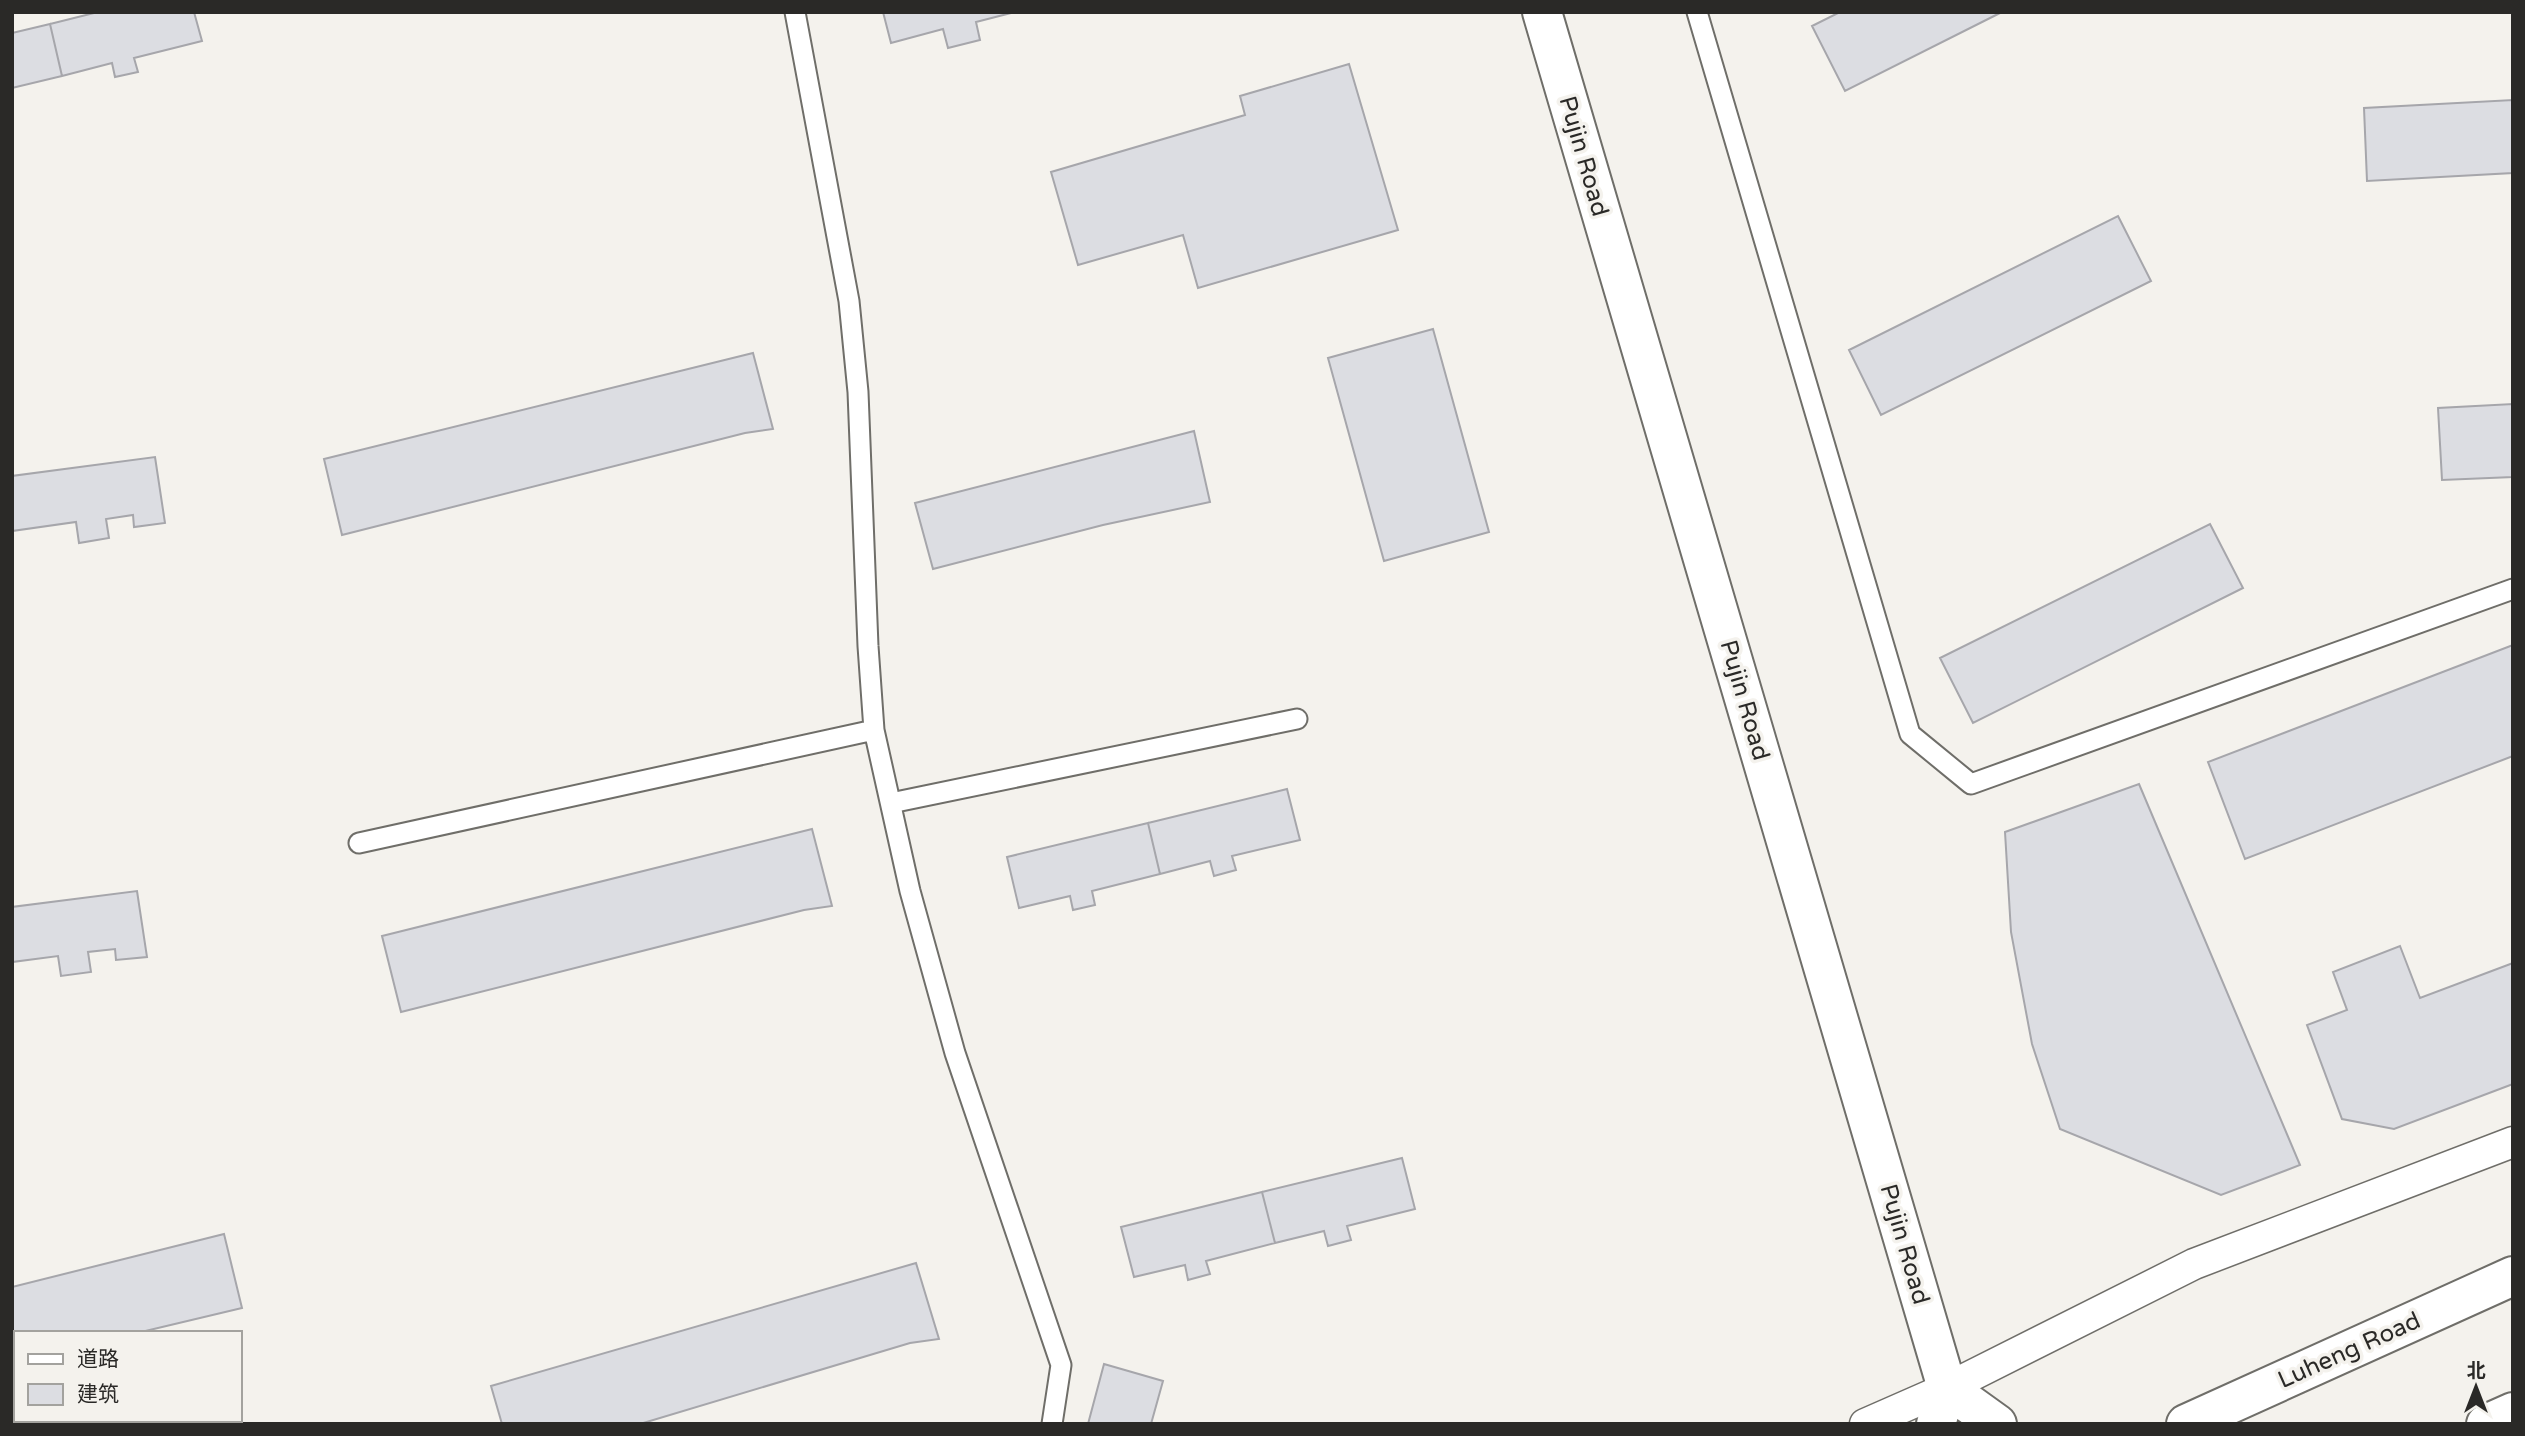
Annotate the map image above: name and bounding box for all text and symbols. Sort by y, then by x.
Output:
street label: Pujin Road [1553,93,1615,220]
street label: Pujin Road [1714,637,1776,764]
street label: Pujin Road [1874,1181,1936,1308]
street label: Luheng Road [2273,1306,2425,1395]
legend [14,1331,242,1422]
text: 道路 [77,1347,119,1372]
north arrow [2441,1352,2511,1422]
text: 北 [2466,1360,2486,1382]
text: 建筑 [77,1382,119,1407]

